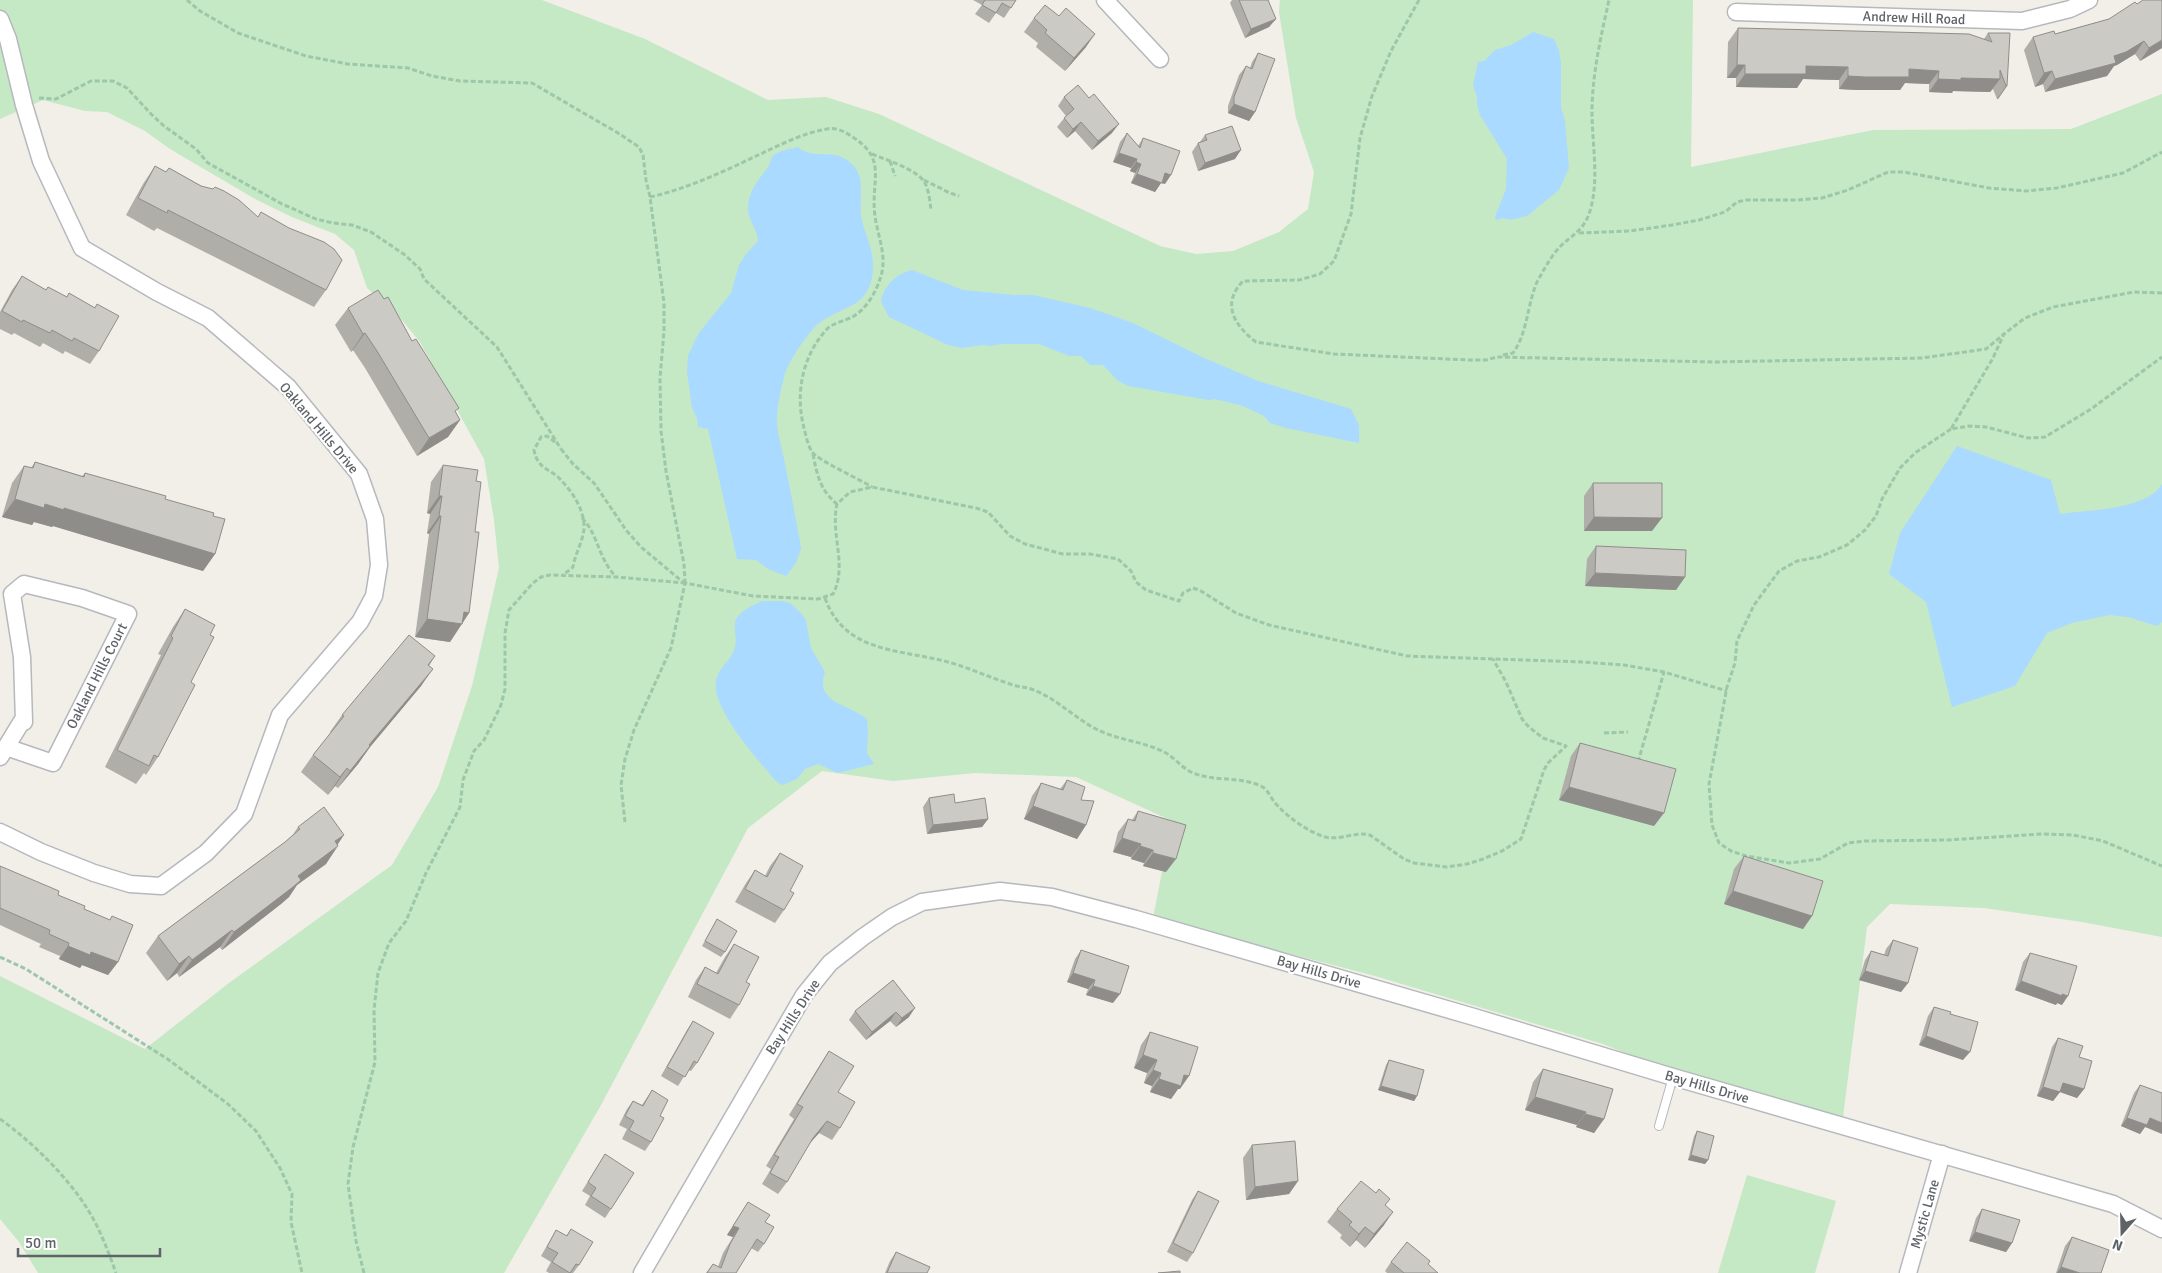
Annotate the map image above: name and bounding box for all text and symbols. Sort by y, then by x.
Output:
street label: Andrew Hill Road [1862,8,1966,28]
street label: Oakland Hills Drive [276,379,362,477]
street label: Oakland Hills Court [63,620,131,732]
street label: Bay Hills Drive [1275,952,1363,992]
street label: Bay Hills Drive [762,976,824,1058]
street label: Bay Hills Drive [1663,1067,1751,1107]
street label: Mystic Lane [1907,1177,1943,1251]
north arrow [2097,1208,2147,1258]
scale bar [18,1226,160,1258]
text: 50 m [25,1234,56,1252]
text: N [2110,1235,2125,1254]

